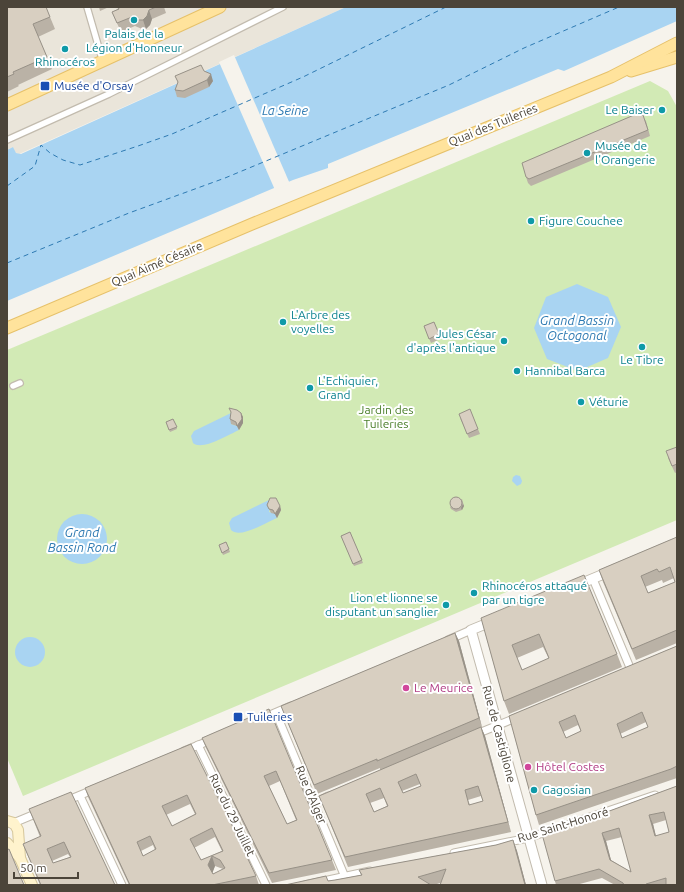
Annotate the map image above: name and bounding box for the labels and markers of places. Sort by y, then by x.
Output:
marker: Palais de la Légion d'Honneur [129,15,139,25]
place label: Palais de la Légion d'Honneur [86,27,183,54]
marker: Rhinocéros [60,44,70,54]
place label: Rhinocéros [35,55,95,68]
place label: Musée d'Orsay [54,79,133,92]
marker: Musée d'Orsay [39,80,51,92]
place label: Le Baiser [605,103,654,116]
marker: Le Baiser [657,105,667,115]
place label: Musée de l'Orangerie [595,139,655,166]
marker: Musée de l'Orangerie [582,148,592,158]
place label: Figure Couchee [539,214,623,227]
marker: Figure Couchee [526,216,536,226]
place label: L'Arbre des voyelles [291,308,350,335]
marker: L'Arbre des voyelles [278,317,288,327]
place label: Jules César d'après l'antique [407,327,496,354]
marker: Jules César d'après l'antique [499,336,509,346]
marker: Le Tibre [637,342,647,352]
place label: Le Tibre [620,353,664,366]
place label: Hannibal Barca [525,364,605,377]
marker: Hannibal Barca [512,366,522,376]
place label: L'Echiquier, Grand [318,374,378,401]
marker: L'Echiquier, Grand [305,383,315,393]
place label: Véturie [589,395,628,408]
marker: Véturie [576,397,586,407]
place label: Rhinocéros attaqué par un tigre [482,579,587,606]
marker: Rhinocéros attaqué par un tigre [469,588,479,598]
place label: Lion et lionne se disputant un sanglier [325,591,438,618]
marker: Lion et lionne se disputant un sanglier [441,600,451,610]
place label: Le Meurice [414,681,473,694]
marker: Le Meurice [401,683,411,693]
place label: Tuileries [247,710,292,723]
marker: Tuileries [232,711,244,723]
place label: Hôtel Costes [536,760,605,773]
marker: Hôtel Costes [523,762,533,772]
place label: Gagosian [542,783,591,796]
marker: Gagosian [529,785,539,795]

